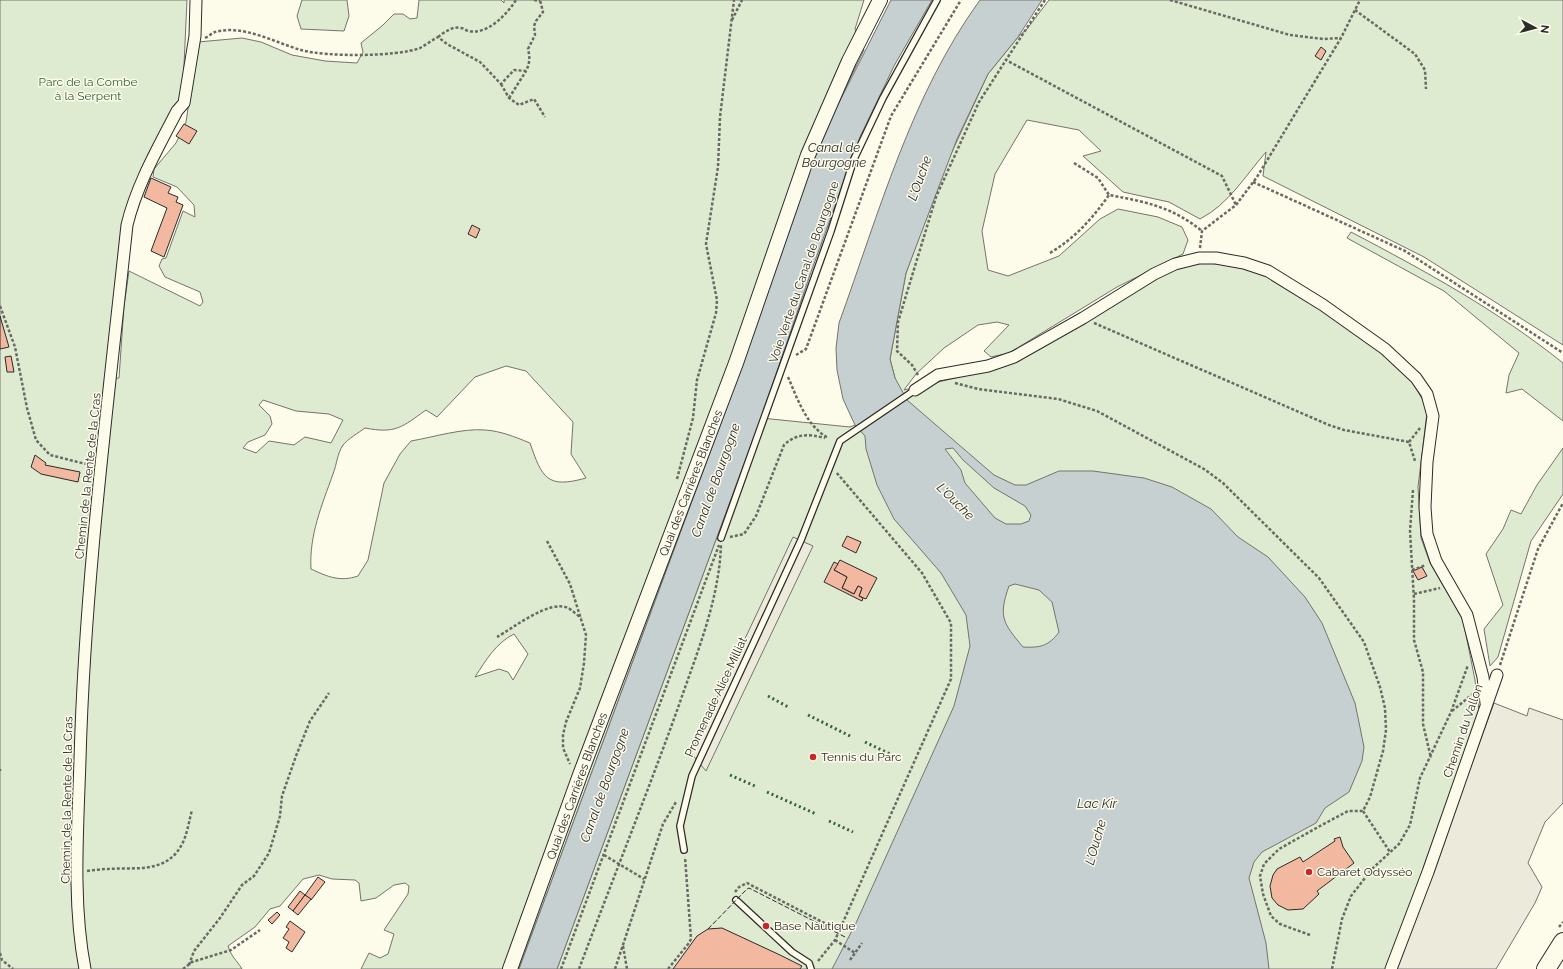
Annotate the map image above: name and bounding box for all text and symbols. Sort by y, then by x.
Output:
north arrow [1515,8,1555,48]
text: N [1537,24,1551,34]
park label: Parc de la Combe à la Serpent [39,75,137,103]
water label: Canal de Bourgogne [802,140,866,170]
water label: L'Ouche [904,154,934,203]
street label: Voie Verte du Canal de Bourgogne [766,179,842,365]
street label: Chemin de la Rente de la Cras [72,392,104,560]
street label: Quai des Carrières Blanches [657,408,726,558]
water label: Canal de Bourgogne [688,421,743,539]
water label: L'Ouche [934,480,977,523]
street label: Promenade Alice Milliat [682,635,750,759]
street label: Chemin du Vallon [1440,682,1486,780]
street label: Quai des Carrières Blanches [544,710,610,862]
street label: Chemin de la Rente de la Cras [59,716,75,884]
water label: Canal de Bourgogne [577,726,632,844]
place label: Tennis du Parc [821,750,902,764]
marker: Tennis du Parc [808,752,818,762]
water label: Lac Kir [1077,796,1118,811]
water label: L'Ouche [1082,818,1109,866]
place label: Cabaret Odysséo [1317,865,1412,879]
marker: Cabaret Odysséo [1304,867,1314,877]
place label: Base Nautique [774,919,856,933]
marker: Base Nautique [761,921,771,931]

